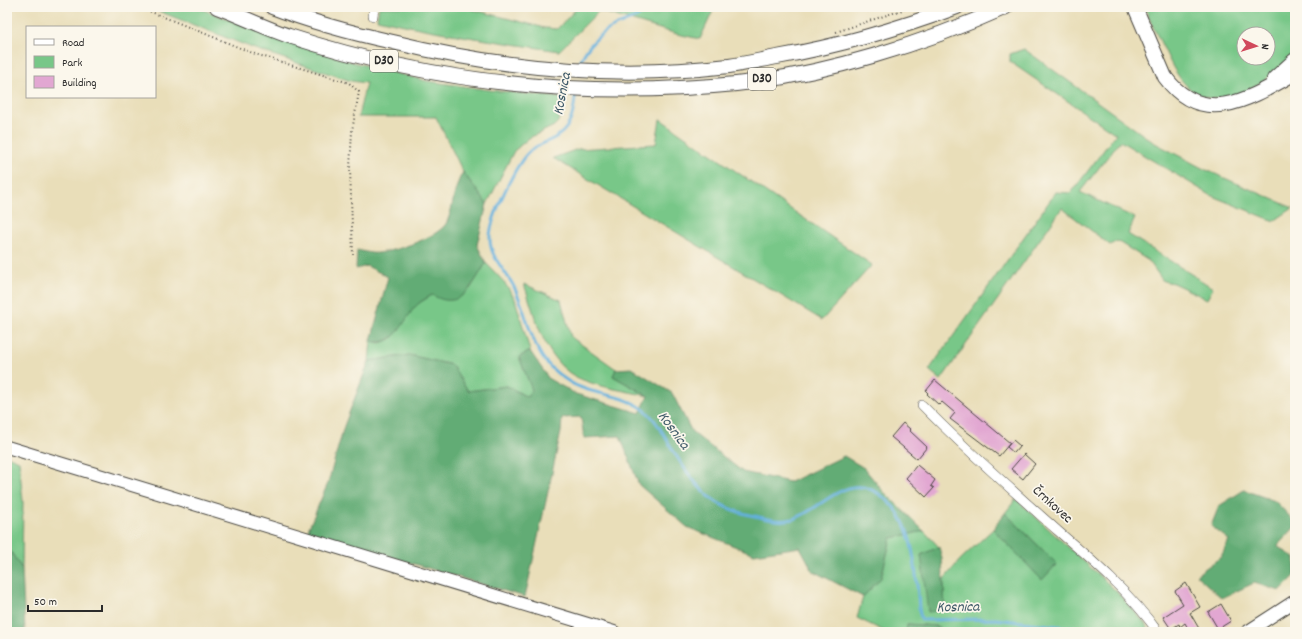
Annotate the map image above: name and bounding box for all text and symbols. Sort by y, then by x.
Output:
legend [26,26,156,98]
north arrow [1236,26,1276,66]
text: Road [62,35,84,52]
text: N [1256,43,1272,50]
road number: D30 [370,50,398,72]
text: Park [62,55,83,72]
road number: D30 [748,68,776,90]
water label: Kosnica [548,70,578,117]
text: Building [62,75,97,92]
water label: Kosnica [652,407,695,455]
street label: Črnkovec [1027,481,1077,529]
scale bar [28,587,102,613]
text: 50 m [34,594,57,611]
water label: Kosnica [936,597,980,619]

